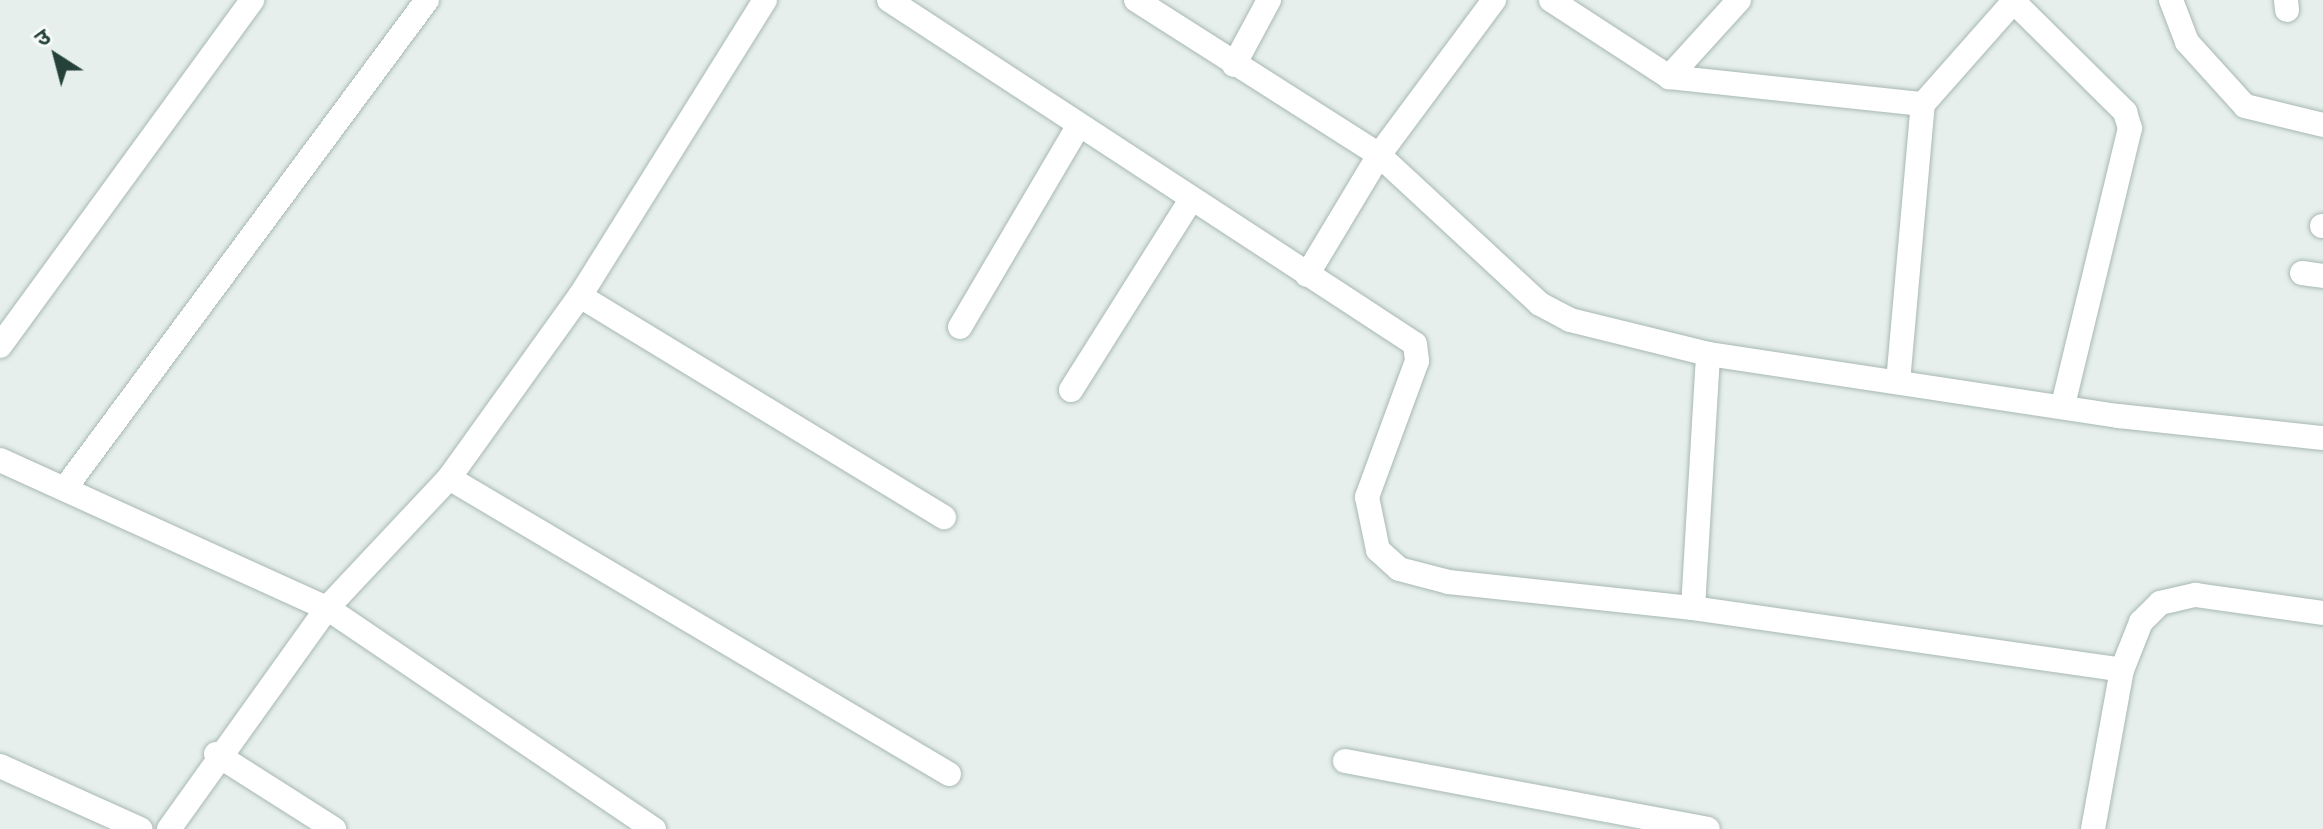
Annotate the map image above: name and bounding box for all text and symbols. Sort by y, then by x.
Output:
north arrow [16,16,96,96]
text: उ [28,21,56,53]

